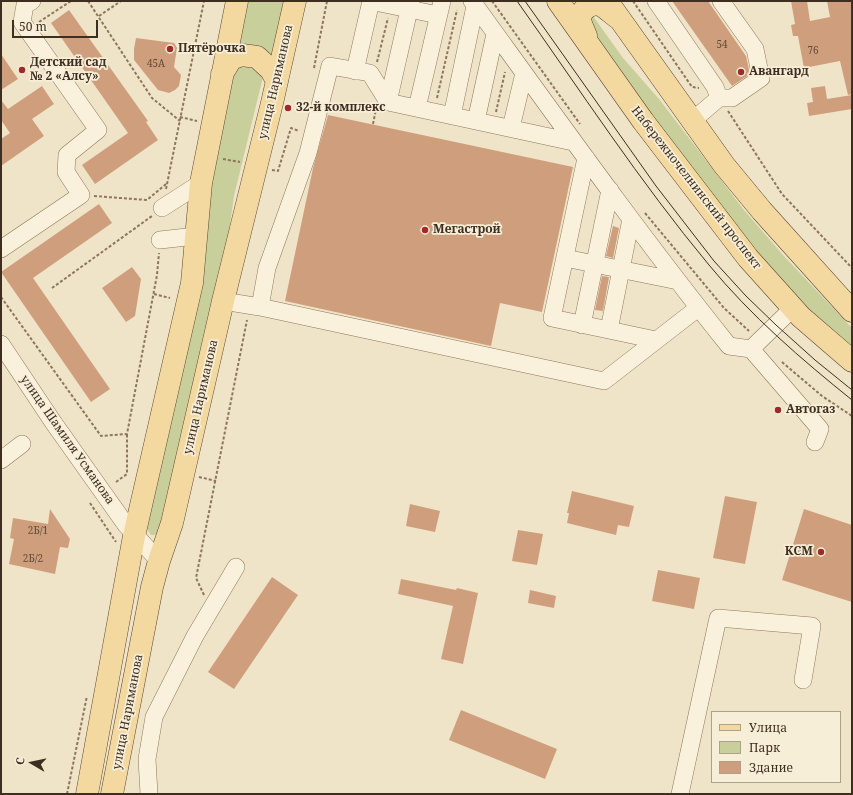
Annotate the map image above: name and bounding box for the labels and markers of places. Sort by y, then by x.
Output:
place label: Пятёрочка [178,42,246,56]
marker: Пятёрочка [165,44,175,54]
place label: Детский сад № 2 «Алсу» [30,56,106,84]
marker: Детский сад № 2 «Алсу» [17,65,27,75]
place label: Авангард [749,65,809,79]
marker: Авангард [736,67,746,77]
place label: 32-й комплекс [296,101,385,115]
marker: 32-й комплекс [283,103,293,113]
place label: Мегастрой [433,223,501,237]
marker: Мегастрой [420,225,430,235]
place label: Автогаз [786,403,835,417]
marker: Автогаз [773,405,783,415]
place label: КСМ [785,545,813,559]
marker: КСМ [816,547,826,557]

